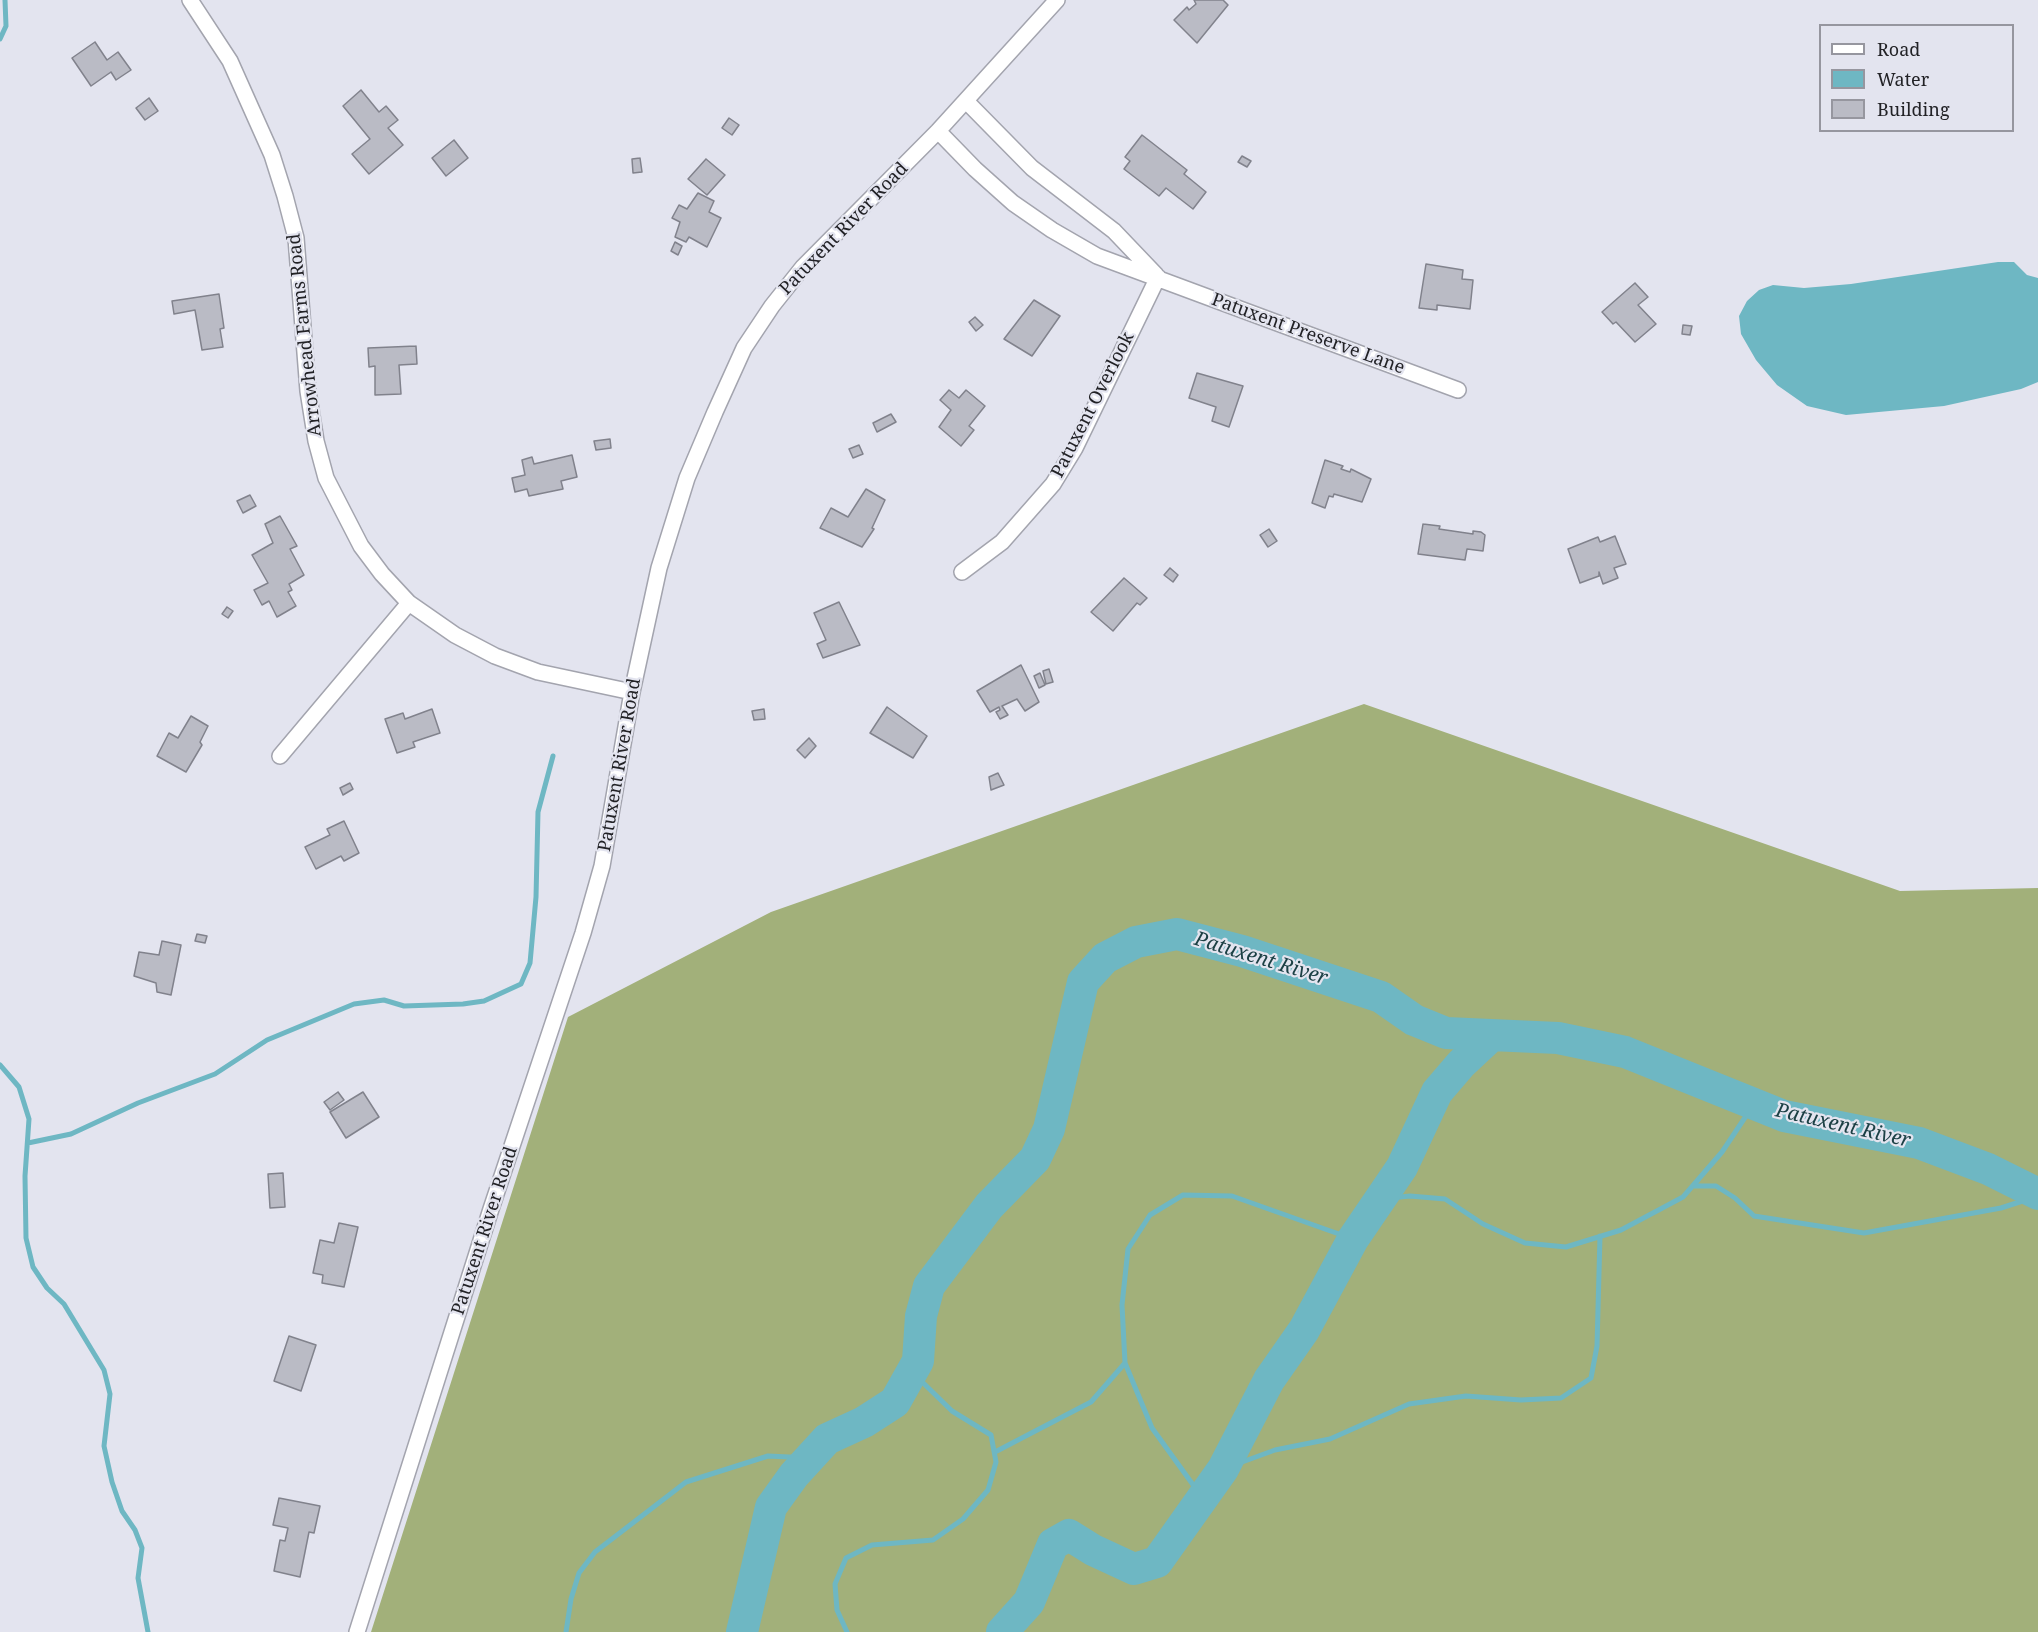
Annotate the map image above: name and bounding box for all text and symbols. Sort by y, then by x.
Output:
legend [1819,24,2014,132]
text: Road [1877,37,1920,61]
text: Water [1877,67,1929,91]
text: Building [1877,97,1950,121]
street label: Patuxent River Road [775,158,913,300]
street label: Arrowhead Farms Road [284,232,326,438]
street label: Patuxent Preserve Lane [1208,289,1408,379]
street label: Patuxent Overlook [1047,329,1139,481]
street label: Patuxent River Road [594,677,646,853]
water label: Patuxent River [1192,927,1330,991]
water label: Patuxent River [1773,1099,1913,1153]
street label: Patuxent River Road [448,1144,522,1318]

